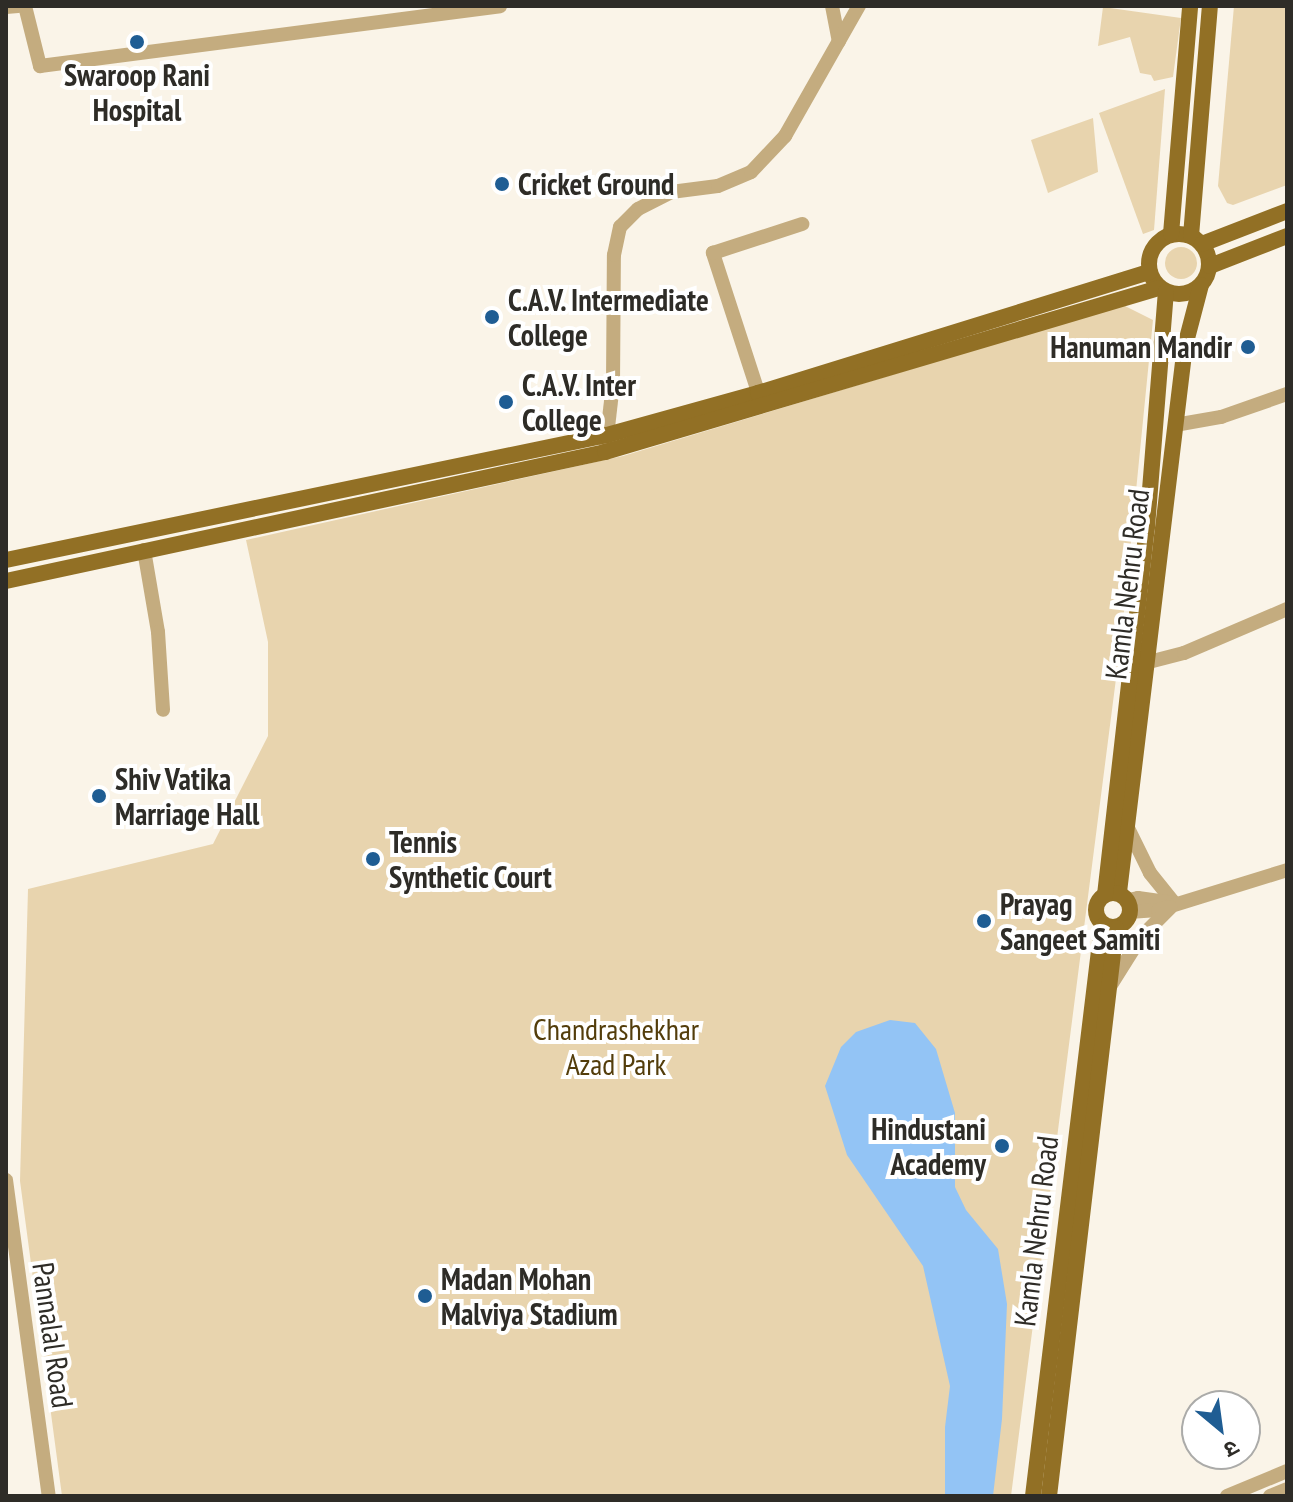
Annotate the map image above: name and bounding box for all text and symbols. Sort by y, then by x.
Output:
marker: Swaroop Rani Hospital [126,31,148,53]
place label: Swaroop Rani Hospital [64,57,210,128]
place label: Cricket Ground [518,166,675,202]
marker: Cricket Ground [493,175,511,193]
place label: C.A.V. Intermediate College [508,282,711,352]
marker: C.A.V. Intermediate College [483,308,501,326]
place label: Hanuman Mandir [1050,329,1232,365]
marker: Hanuman Mandir [1239,338,1257,356]
place label: C.A.V. Inter College [522,367,638,438]
marker: C.A.V. Inter College [497,393,515,411]
street label: Kamla Nehru Road [1097,487,1157,681]
place label: Shiv Vatika Marriage Hall [115,761,259,832]
marker: Shiv Vatika Marriage Hall [90,787,108,805]
place label: Tennis Synthetic Court [389,824,553,894]
marker: Tennis Synthetic Court [364,850,382,868]
place label: Prayag Sangeet Samiti [1000,886,1161,956]
marker: Prayag Sangeet Samiti [975,912,993,930]
park label: Chandrashekhar Azad Park [533,1011,699,1082]
place label: Hindustani Academy [871,1111,986,1182]
street label: Kamla Nehru Road [1006,1134,1066,1328]
marker: Hindustani Academy [993,1137,1011,1155]
street label: Pannalal Road [25,1260,81,1410]
place label: Madan Mohan Malviya Stadium [441,1261,618,1332]
marker: Madan Mohan Malviya Stadium [416,1287,434,1305]
north arrow [1181,1390,1261,1470]
text: उ [1219,1434,1244,1465]

